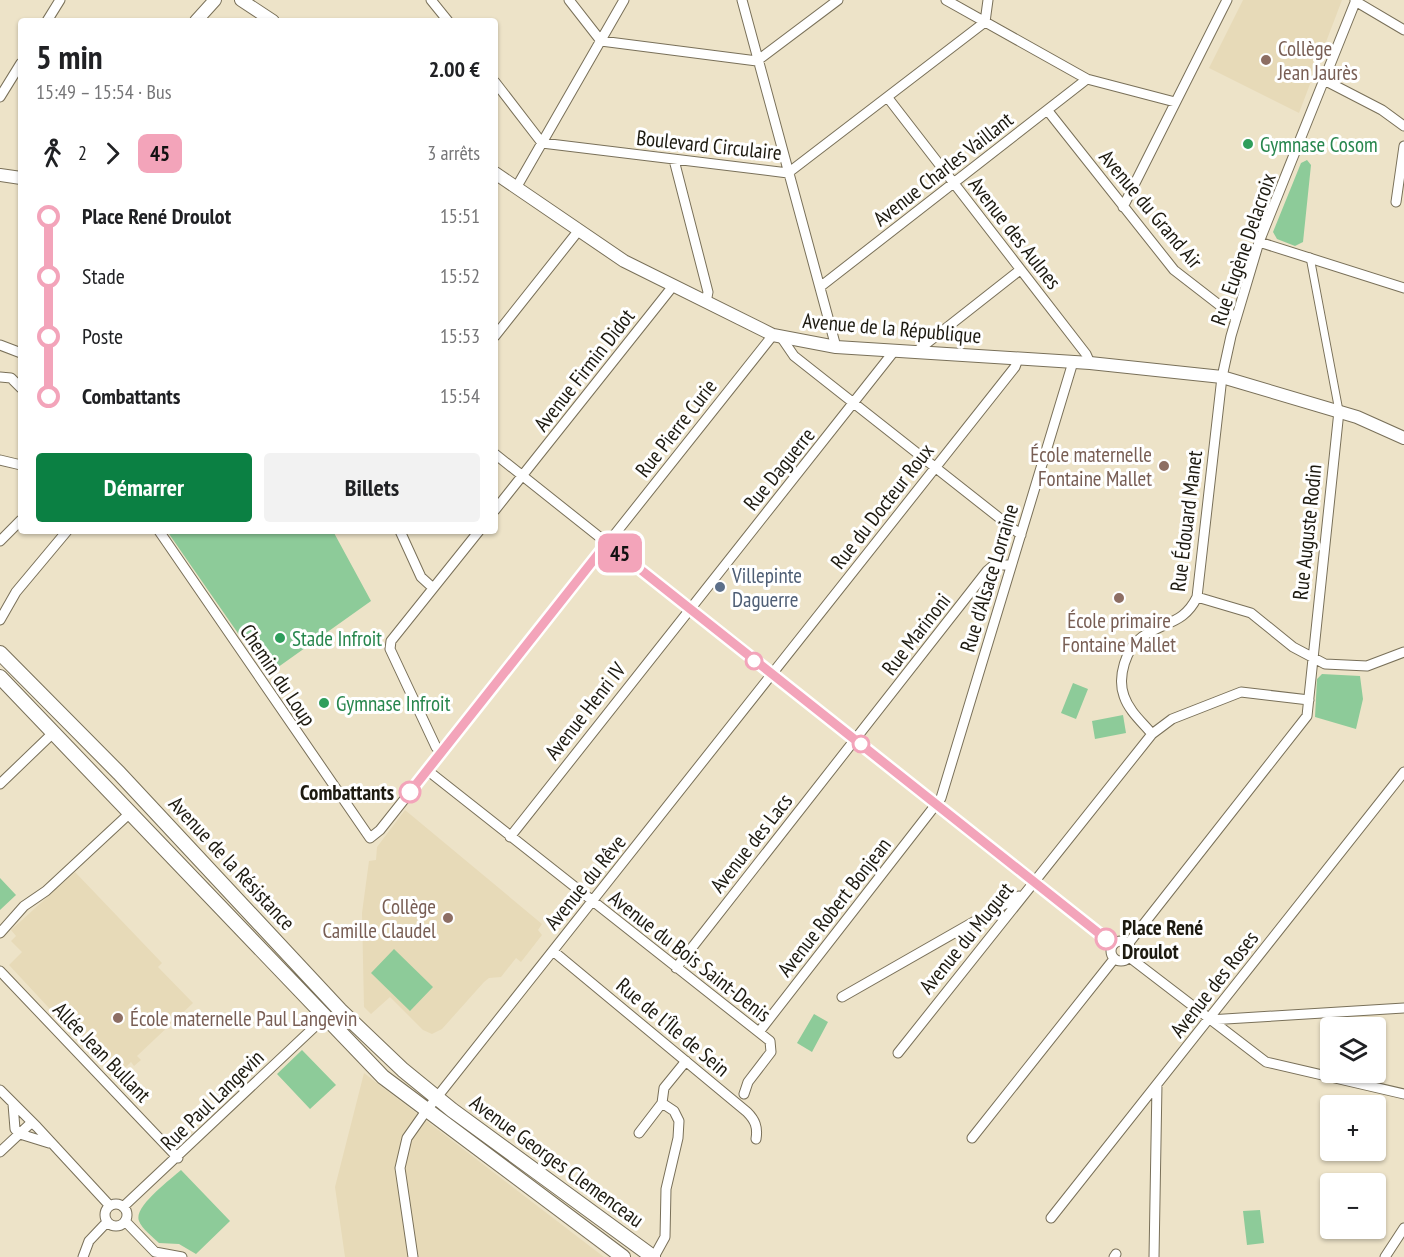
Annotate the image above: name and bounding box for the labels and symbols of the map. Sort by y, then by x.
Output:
place label: Collège Jean Jaurès [1277,35,1358,86]
marker: Collège Jean Jaurès [1259,53,1273,67]
street label: Avenue Charles Vaillant [868,106,1019,232]
street label: Boulevard Circulaire [635,124,783,166]
place label: Gymnase Cosom [1260,131,1378,158]
marker: Gymnase Cosom [1241,137,1255,151]
street label: Avenue du Grand Air [1093,144,1209,274]
street label: Rue Eugène Delacroix [1204,169,1282,329]
street label: Avenue des Aulnes [963,171,1067,295]
street label: Avenue Firmin Didot [528,303,640,437]
street label: Avenue de la République [802,307,982,349]
street label: Rue Pierre Curie [629,374,723,482]
street label: Rue Daguerre [737,422,821,516]
street label: Rue du Docteur Roux [824,437,940,574]
place label: École maternelle Fontaine Mallet [1030,441,1152,492]
street label: Rue Édouard Manet [1164,449,1208,593]
marker: École maternelle Fontaine Mallet [1157,459,1171,473]
street label: Rue Auguste Rodin [1286,463,1328,601]
street label: Rue d'Alsace Lorraine [954,501,1024,655]
line badge: 45 [593,534,647,572]
place label: Villepinte Daguerre [731,562,802,613]
marker: Villepinte Daguerre [713,580,727,594]
street label: Rue Marinoni [876,588,956,680]
marker: École primaire Fontaine Mallet [1112,591,1126,605]
place label: École primaire Fontaine Mallet [1062,607,1176,658]
street label: Chemin du Loup [234,619,322,731]
place label: Stade Infroit [292,625,382,652]
marker: Stade Infroit [273,631,287,645]
unlabelled marker [745,652,763,670]
street label: Avenue Henri IV [539,657,632,765]
place label: Gymnase Infroit [336,690,451,717]
marker: Gymnase Infroit [317,696,331,710]
unlabelled marker [852,735,870,753]
place label: Combattants [300,779,394,806]
marker: Combattants [399,781,421,803]
street label: Avenue des Lacs [704,788,798,898]
street label: Avenue de la Résistance [163,790,301,936]
street label: Avenue du Rêve [538,829,632,935]
street label: Avenue Robert Bonjean [771,832,897,982]
street label: Avenue du Muguet [913,877,1019,999]
street label: Avenue du Bois Saint-Denis [604,884,776,1028]
place label: Collège Camille Claudel [322,893,436,944]
marker: Collège Camille Claudel [441,911,455,925]
place label: Place René Droulot [1122,914,1203,965]
street label: Avenue des Roses [1164,925,1264,1043]
marker: Place René Droulot [1095,928,1117,950]
street label: Rue de l'Île de Sein [611,972,735,1082]
street label: Allée Jean Bullant [47,996,157,1108]
place label: École maternelle Paul Langevin [130,1005,357,1032]
marker: École maternelle Paul Langevin [111,1011,125,1025]
street label: Rue Paul Langevin [155,1044,269,1156]
street label: Avenue Georges Clemenceau [465,1089,649,1233]

